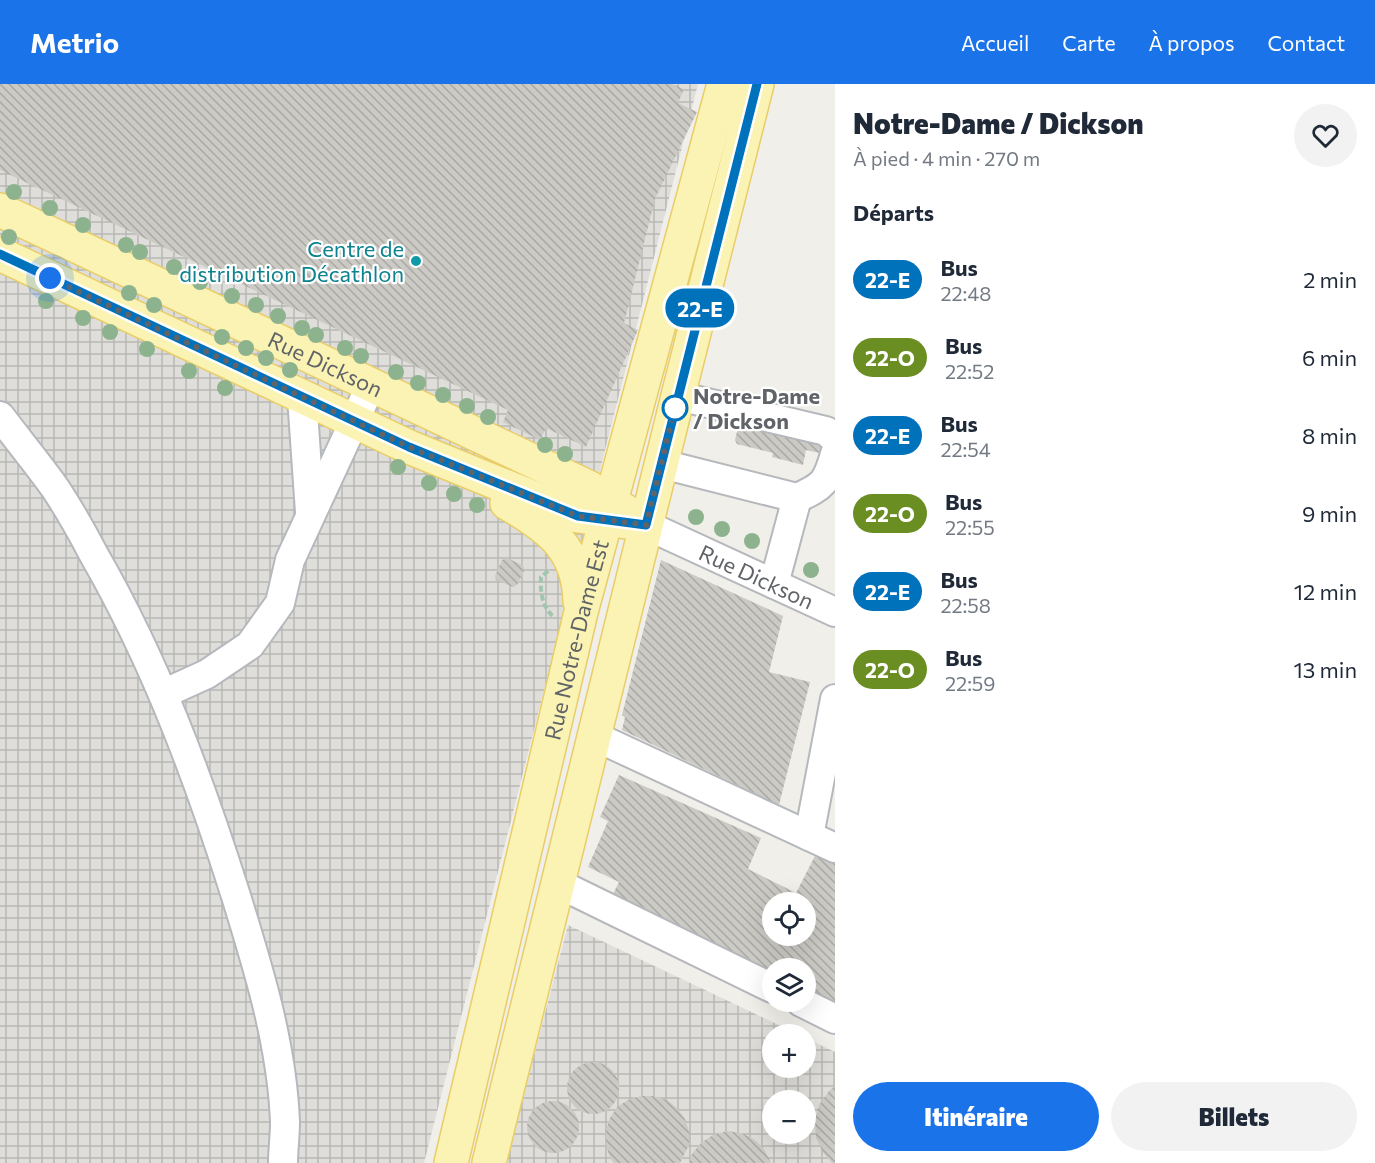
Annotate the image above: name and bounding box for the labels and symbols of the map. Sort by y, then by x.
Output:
place label: Centre de distribution Décathlon [179,235,404,287]
marker: Centre de distribution Décathlon [409,254,423,268]
your location [35,263,65,293]
line badge: 22-E [658,288,742,328]
street label: Rue Dickson [264,325,387,402]
place label: Notre-Dame / Dickson [693,382,820,434]
marker: Notre-Dame / Dickson [662,395,688,421]
street label: Rue Notre-Dame Est [538,536,614,742]
street label: Rue Dickson [695,538,818,614]

